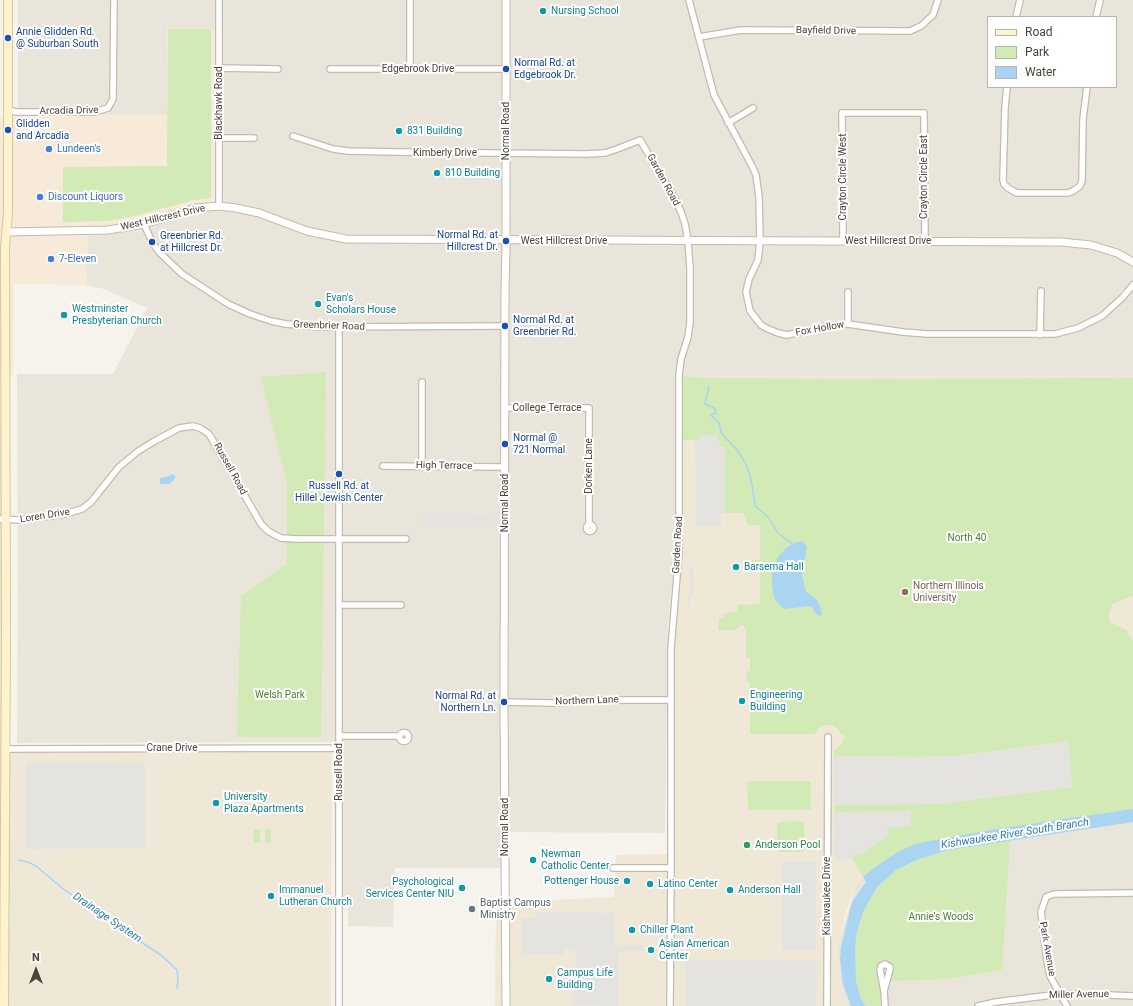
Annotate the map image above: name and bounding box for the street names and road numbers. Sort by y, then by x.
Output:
street label: Bayfield Drive [796,24,856,38]
street label: Edgebrook Drive [382,63,454,75]
street label: Blackhawk Road [213,66,225,140]
street label: Normal Road [500,102,512,160]
street label: Arcadia Drive [39,104,99,118]
street label: Crayton Circle West [837,134,849,220]
street label: Crayton Circle East [918,135,930,219]
street label: Kimberly Drive [413,147,477,159]
street label: Garden Road [644,152,682,208]
street label: West Hillcrest Drive [119,202,207,234]
street label: West Hillcrest Drive [521,235,607,247]
street label: West Hillcrest Drive [845,235,931,247]
street label: Greenbrier Road [293,319,365,333]
street label: Fox Hollow [795,319,845,339]
street label: College Terrace [512,402,582,414]
street label: Dorken Lane [583,438,595,494]
street label: Russell Road [211,441,249,497]
street label: High Terrace [416,460,472,472]
street label: Normal Road [499,474,511,532]
street label: Loren Drive [19,506,71,526]
street label: Garden Road [671,516,685,574]
street label: Northern Lane [555,694,619,708]
street label: Crane Drive [147,742,197,754]
street label: Russell Road [333,743,345,801]
street label: Normal Road [499,798,511,856]
street label: Kishwaukee Drive [821,857,833,935]
street label: Park Avenue [1036,921,1058,977]
street label: Miller Avenue [1049,988,1109,1002]

